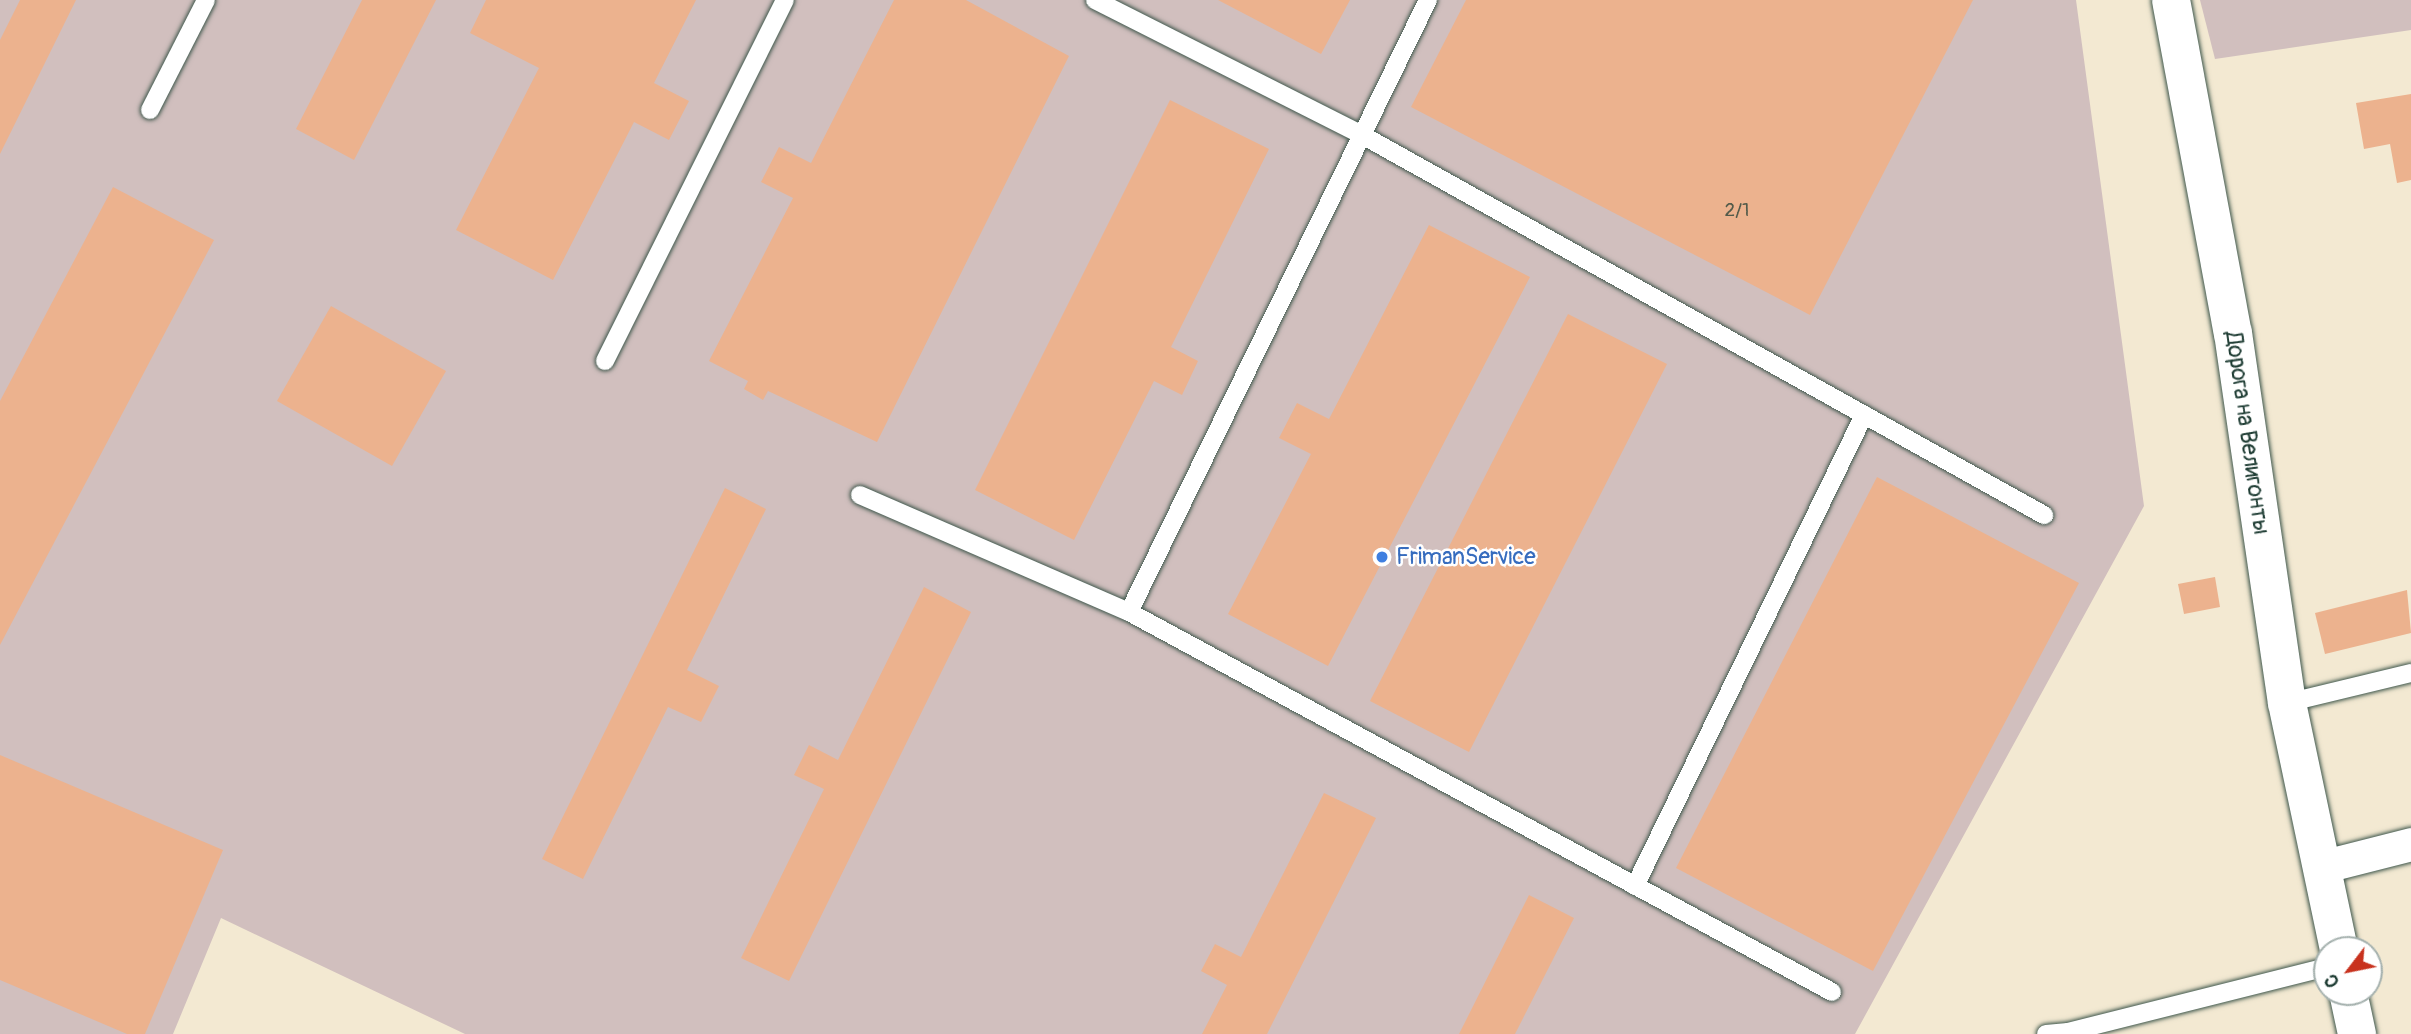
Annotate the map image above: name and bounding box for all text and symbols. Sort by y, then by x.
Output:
house number: 2/1 [1725,200,1749,222]
street label: Дорога на Велигонты [2219,330,2275,536]
place label: FrimanService [1396,543,1535,571]
marker: FrimanService [1374,549,1390,565]
north arrow [2313,936,2383,1006]
text: С [2319,970,2345,992]

